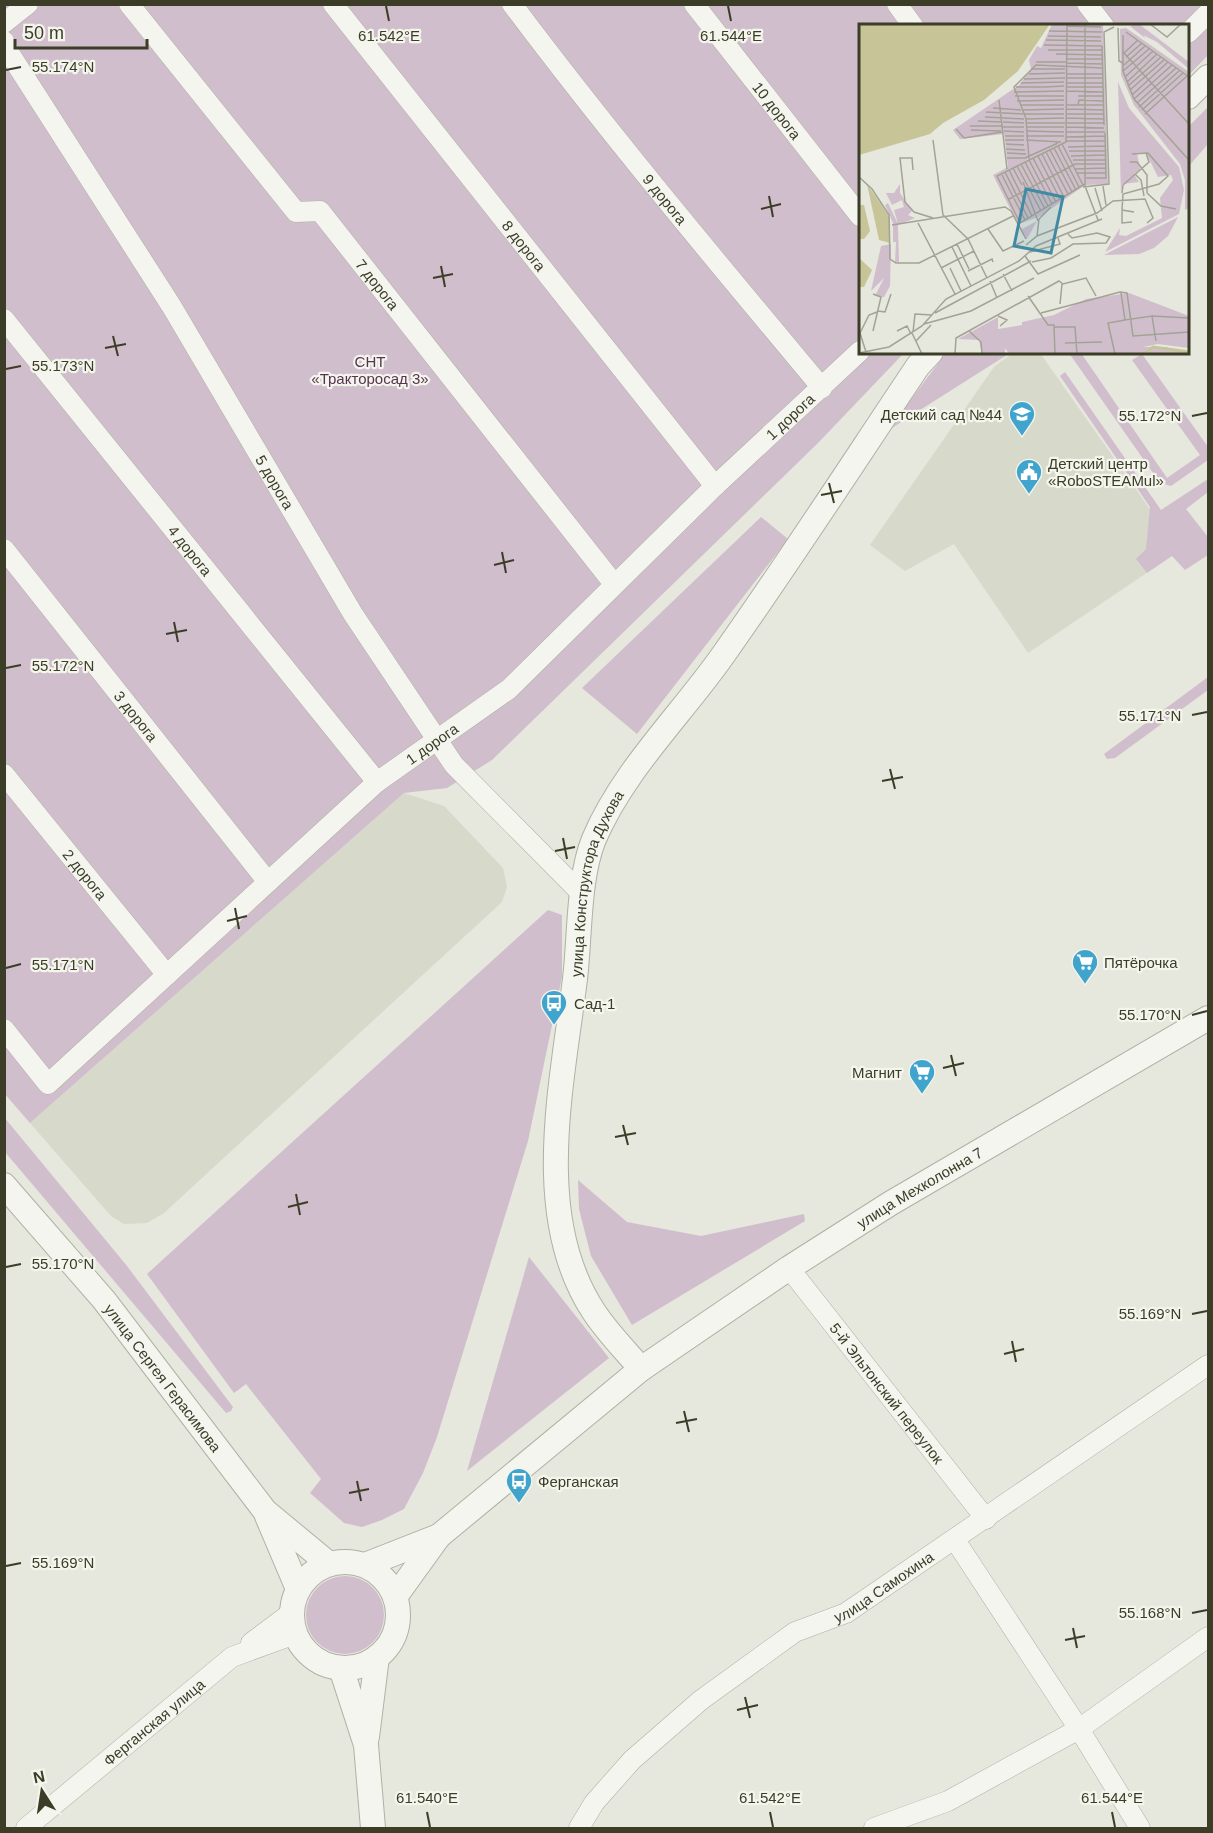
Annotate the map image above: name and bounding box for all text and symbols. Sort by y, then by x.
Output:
scale bar [15,12,147,50]
text: 50 m [24,23,64,43]
inset map [859,24,1189,354]
text: 61.542°E [358,27,420,44]
text: 61.544°E [700,27,762,44]
text: 55.174°N [32,58,94,75]
street label: 10 дорога [750,78,805,143]
street label: 9 дорога [640,170,691,228]
street label: 8 дорога [499,217,550,275]
street label: 7 дорога [353,255,403,313]
park label: СНТ «Тракторосад 3» [311,353,429,387]
text: 55.173°N [32,357,94,374]
street label: 1 дорога [762,389,818,443]
school or university icon: Детский сад №44 [1007,399,1037,437]
place label: Детский сад №44 [881,406,1002,423]
text: 55.172°N [1119,407,1181,424]
street label: 5 дорога [253,452,298,513]
place label: Детский центр «RoboSTEAMul» [1048,455,1164,489]
public building icon: Детский центр «RoboSTEAMul» [1014,457,1044,495]
street label: 4 дорога [165,522,216,579]
text: 55.172°N [32,657,94,674]
street label: 3 дорога [111,687,162,745]
text: 55.171°N [1119,707,1181,724]
street label: 1 дорога [402,719,462,768]
street label: улица Конструктора Духова [567,787,627,978]
street label: 2 дорога [60,846,111,903]
supermarket icon: Пятёрочка [1070,947,1100,985]
place label: Пятёрочка [1104,954,1178,971]
text: 55.171°N [32,956,94,973]
bus stop icon: Сад-1 [539,988,569,1026]
place label: Сад-1 [574,995,615,1012]
text: 55.170°N [1119,1006,1181,1023]
supermarket icon: Магнит [907,1057,937,1095]
place label: Магнит [852,1064,902,1081]
street label: улица Мехколонна 7 [854,1143,985,1231]
text: 55.170°N [32,1255,94,1272]
street label: улица Сергея Герасимова [101,1300,225,1455]
text: 55.169°N [1119,1305,1181,1322]
street label: 5-й Эльтонский переулок [827,1319,948,1467]
bus stop icon: Ферганская [504,1466,534,1504]
place label: Ферганская [538,1473,619,1490]
street label: улица Самохина [831,1547,937,1625]
text: 55.169°N [32,1554,94,1571]
text: 55.168°N [1119,1604,1181,1621]
street label: Ферганская улица [100,1675,208,1769]
north arrow [12,1761,72,1821]
text: N [32,1767,46,1786]
text: 61.540°E [396,1789,458,1806]
text: 61.542°E [739,1789,801,1806]
text: 61.544°E [1081,1789,1143,1806]

